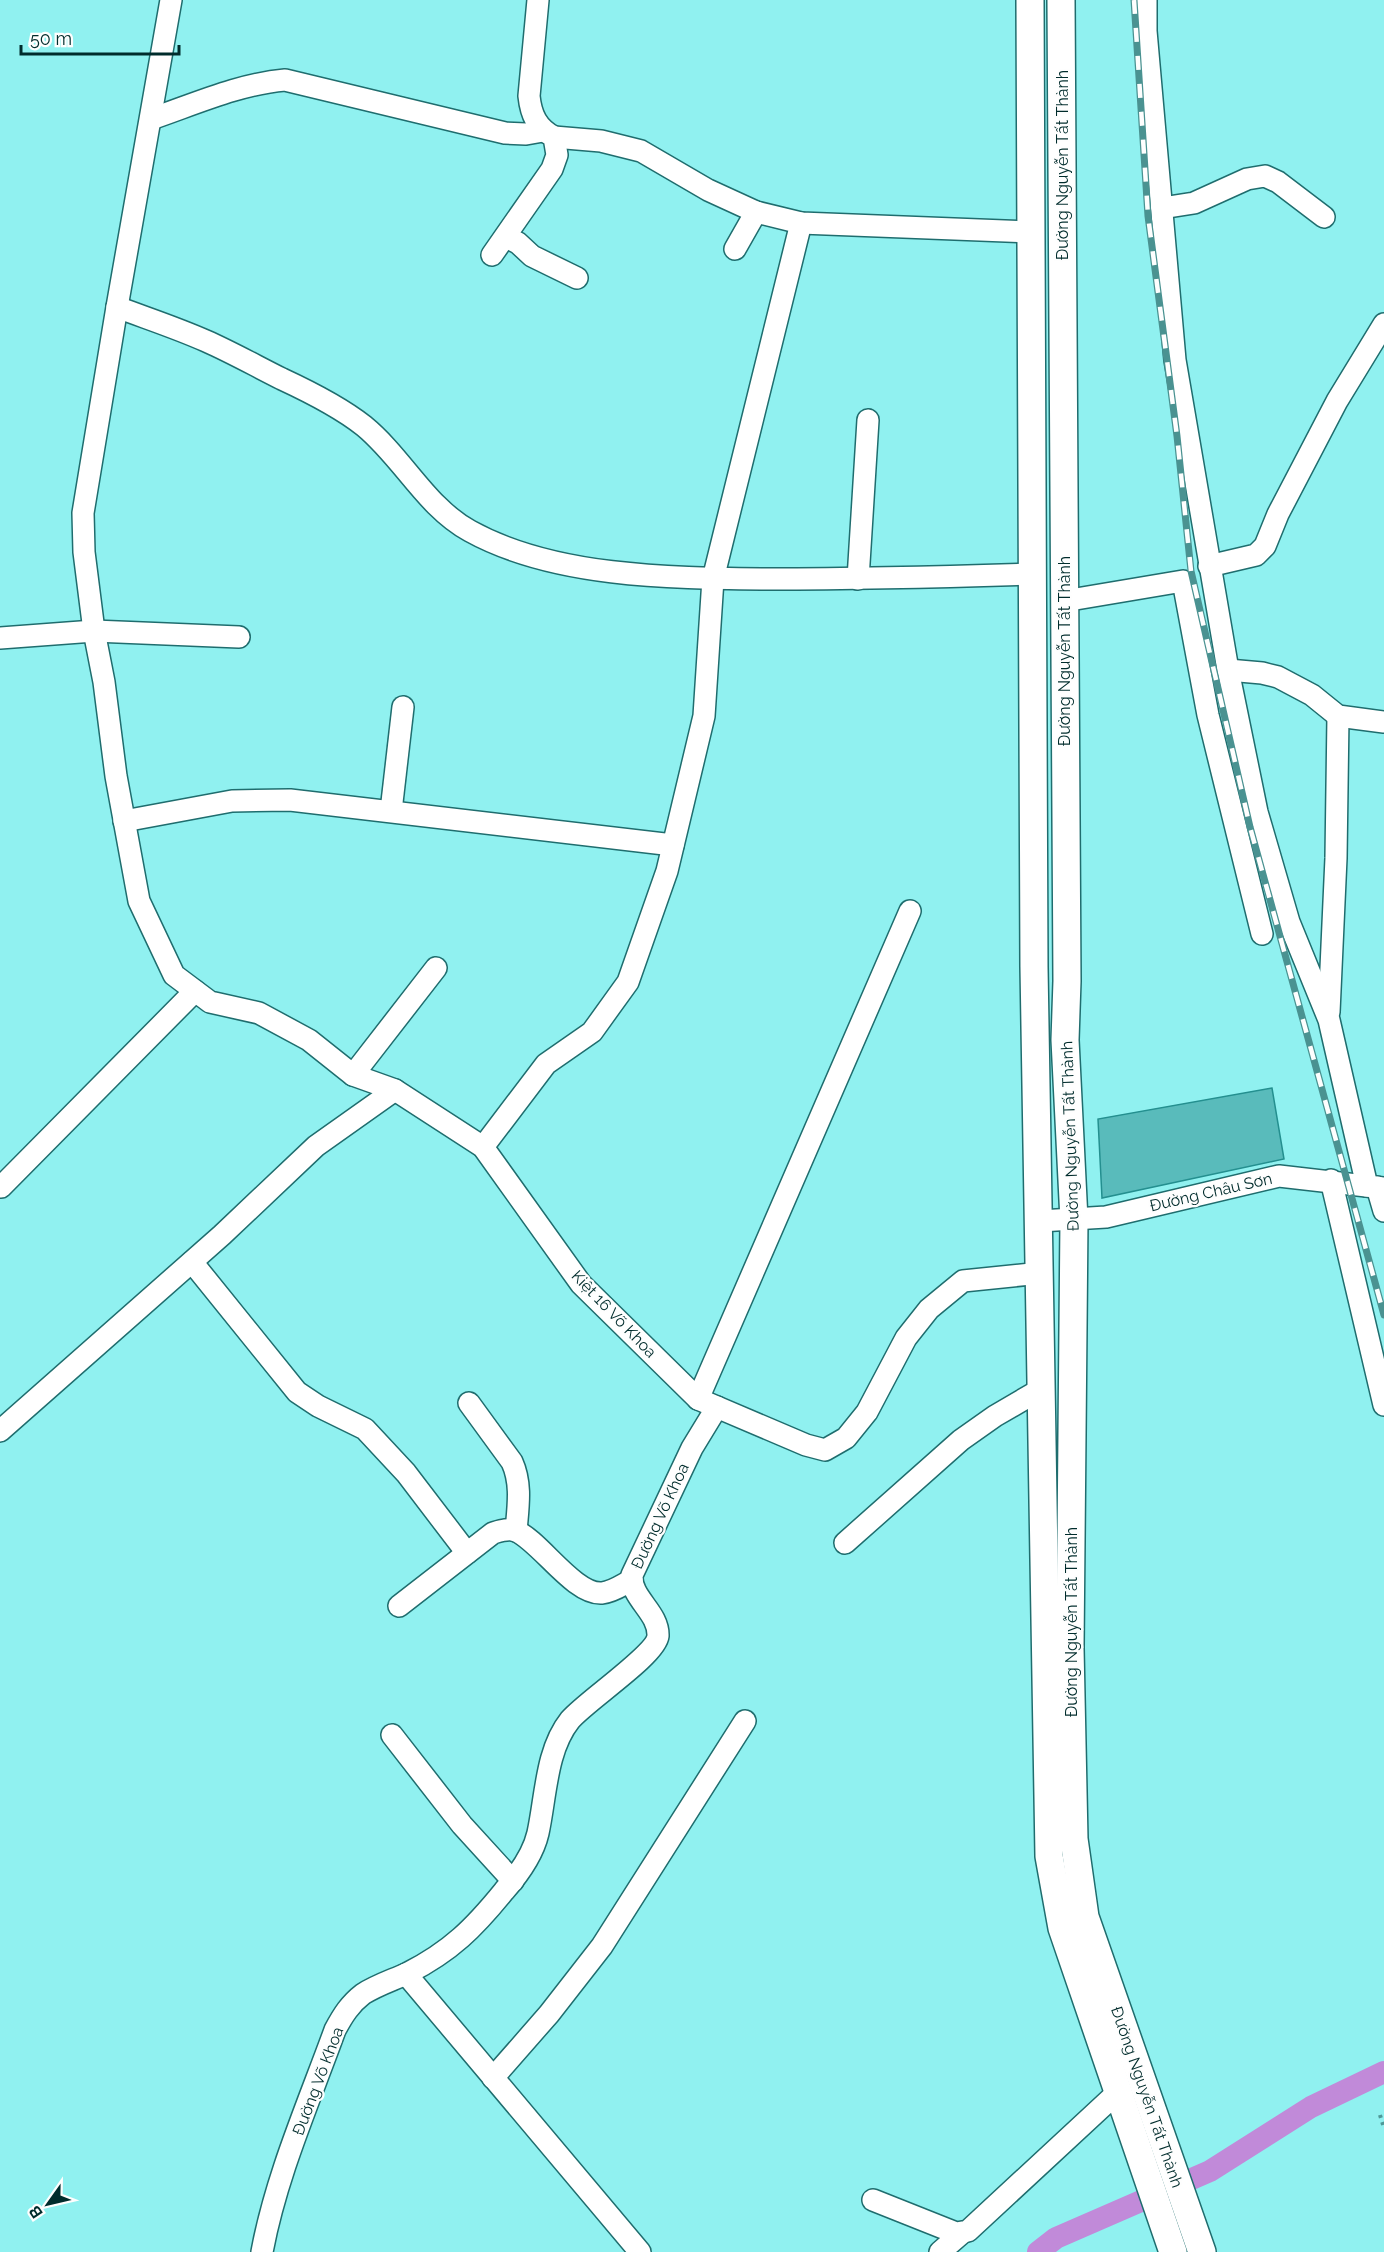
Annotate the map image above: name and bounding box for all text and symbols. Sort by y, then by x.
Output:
scale bar [21,18,178,56]
text: 50 m [30,28,72,49]
street label: Đường Nguyễn Tất Thành [1053,70,1072,260]
street label: Đường Nguyễn Tất Thành [1055,556,1074,746]
street label: Đường Nguyễn Tất Thành [1057,1041,1083,1231]
street label: Đường Châu Sơn [1148,1169,1274,1215]
street label: Kiệt 16 Võ Khoa [568,1266,660,1362]
street label: Đường Võ Khoa [627,1460,693,1572]
street label: Đường Nguyễn Tất Thành [1062,1527,1081,1717]
street label: Đường Nguyễn Tất Thành [1107,2004,1187,2190]
street label: Đường Võ Khoa [289,2024,347,2138]
north arrow [18,2174,78,2234]
text: B [25,2202,47,2222]

